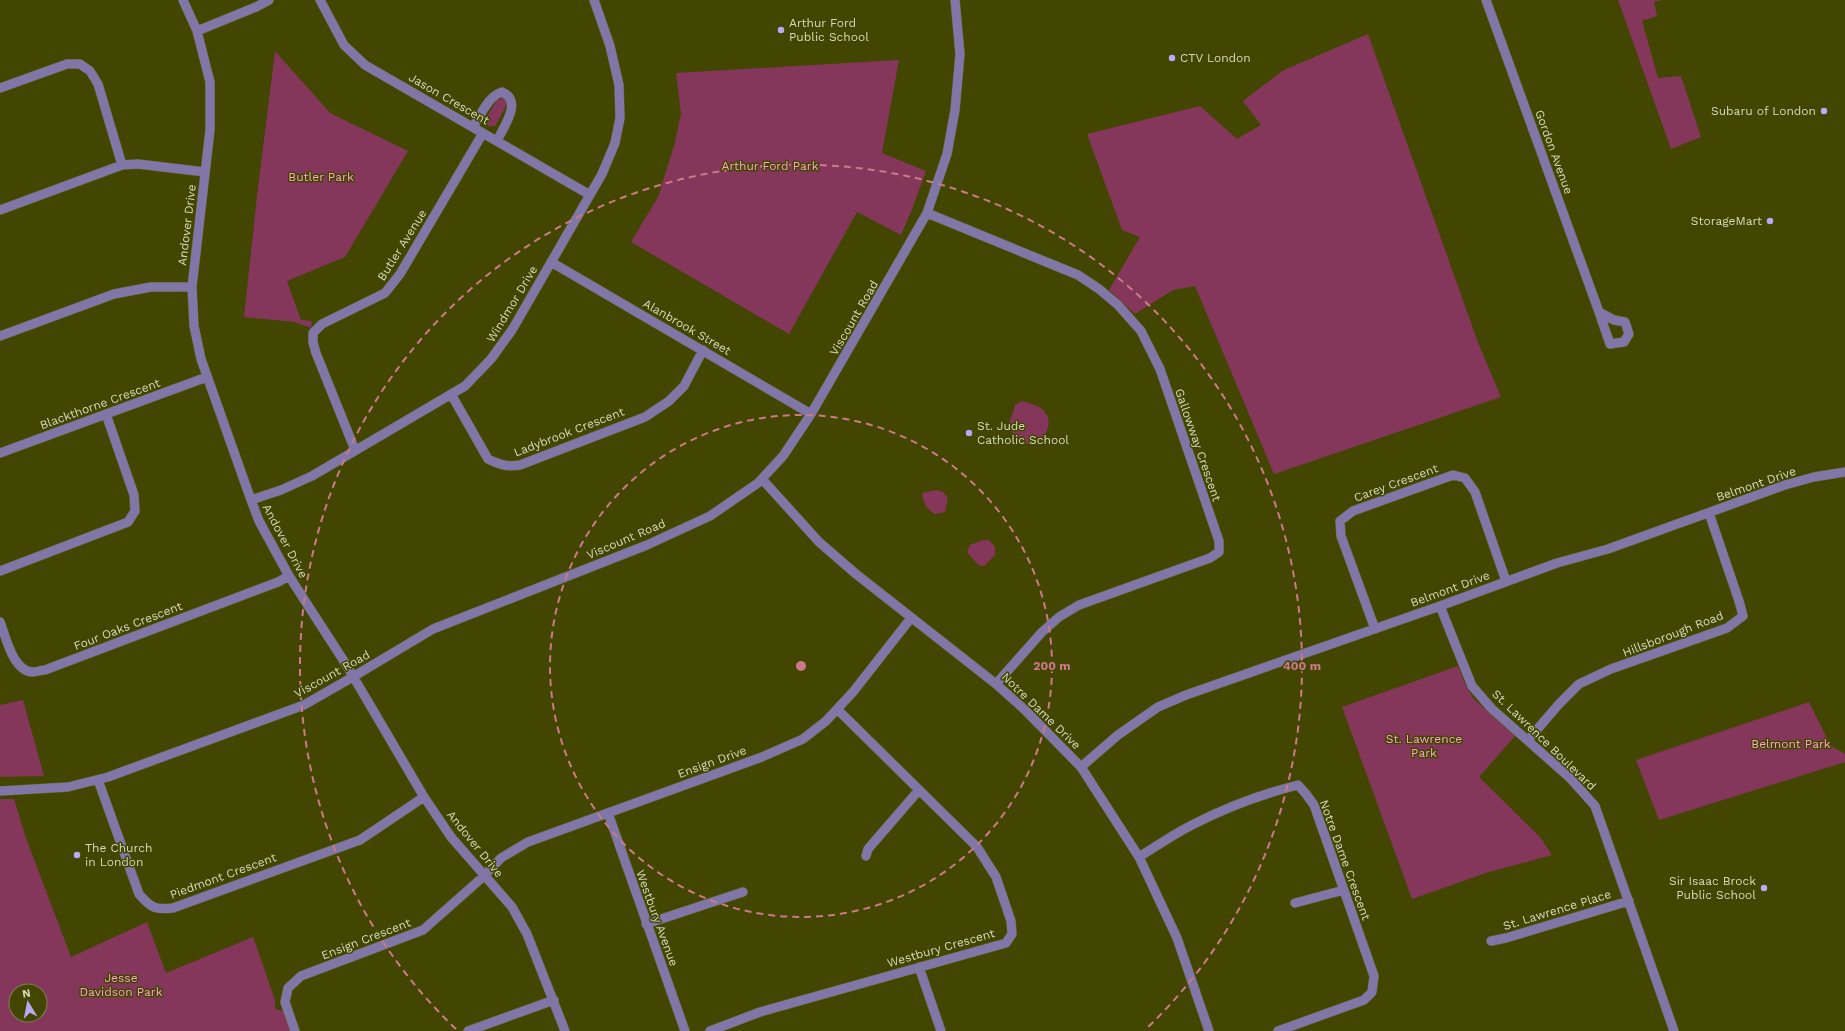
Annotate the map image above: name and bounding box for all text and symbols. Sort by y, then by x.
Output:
place label: Arthur Ford Public School [789,16,869,44]
marker: Arthur Ford Public School [776,25,786,35]
place label: CTV London [1180,51,1251,65]
marker: CTV London [1167,53,1177,63]
street label: Jason Crescent [406,70,492,128]
place label: Subaru of London [1711,104,1816,118]
marker: Subaru of London [1819,106,1829,116]
street label: Gordon Avenue [1532,108,1576,196]
park label: Arthur Ford Park [721,159,819,173]
park label: Butler Park [288,170,354,184]
street label: Andover Drive [175,183,199,266]
street label: Butler Avenue [374,207,430,283]
place label: StorageMart [1691,214,1762,228]
marker: StorageMart [1765,216,1775,226]
street label: Windmor Drive [484,263,540,345]
street label: Viscount Road [827,278,881,358]
street label: Alanbrook Street [641,296,733,358]
street label: Blackthorne Crescent [38,376,162,432]
street label: Gallowway Crescent [1172,387,1224,503]
street label: Ladybrook Crescent [512,404,626,460]
place label: St. Jude Catholic School [977,419,1069,447]
marker: St. Jude Catholic School [964,428,974,438]
street label: Carey Crescent [1352,461,1440,505]
street label: Belmont Drive [1714,464,1798,504]
street label: Andover Drive [260,502,310,580]
street label: Viscount Road [584,516,668,562]
street label: Belmont Drive [1408,568,1492,610]
street label: Four Oaks Crescent [72,599,184,653]
street label: Hillsborough Road [1621,608,1725,660]
street label: Viscount Road [292,647,372,701]
centre of rings [794,659,808,673]
text: 200 m [1033,659,1071,673]
text: 400 m [1283,659,1321,673]
street label: Notre Dame Drive [999,670,1083,752]
street label: St. Lawrence Boulevard [1489,687,1599,793]
park label: St. Lawrence Park [1386,732,1462,760]
park label: Belmont Park [1751,737,1831,751]
street label: Ensign Drive [676,743,748,781]
street label: Notre Dame Crescent [1317,798,1373,922]
street label: Andover Drive [444,808,506,880]
place label: The Church in London [85,841,152,869]
marker: The Church in London [72,850,82,860]
street label: Piedmont Crescent [168,850,278,902]
street label: Westbury Avenue [633,868,681,968]
place label: Sir Isaac Brock Public School [1669,874,1756,902]
marker: Sir Isaac Brock Public School [1759,883,1769,893]
street label: St. Lawrence Place [1501,887,1613,933]
street label: Ensign Crescent [319,915,413,963]
street label: Westbury Crescent [886,926,996,970]
park label: Jesse Davidson Park [79,971,163,999]
north arrow [8,983,48,1023]
text: N [21,987,31,1001]

